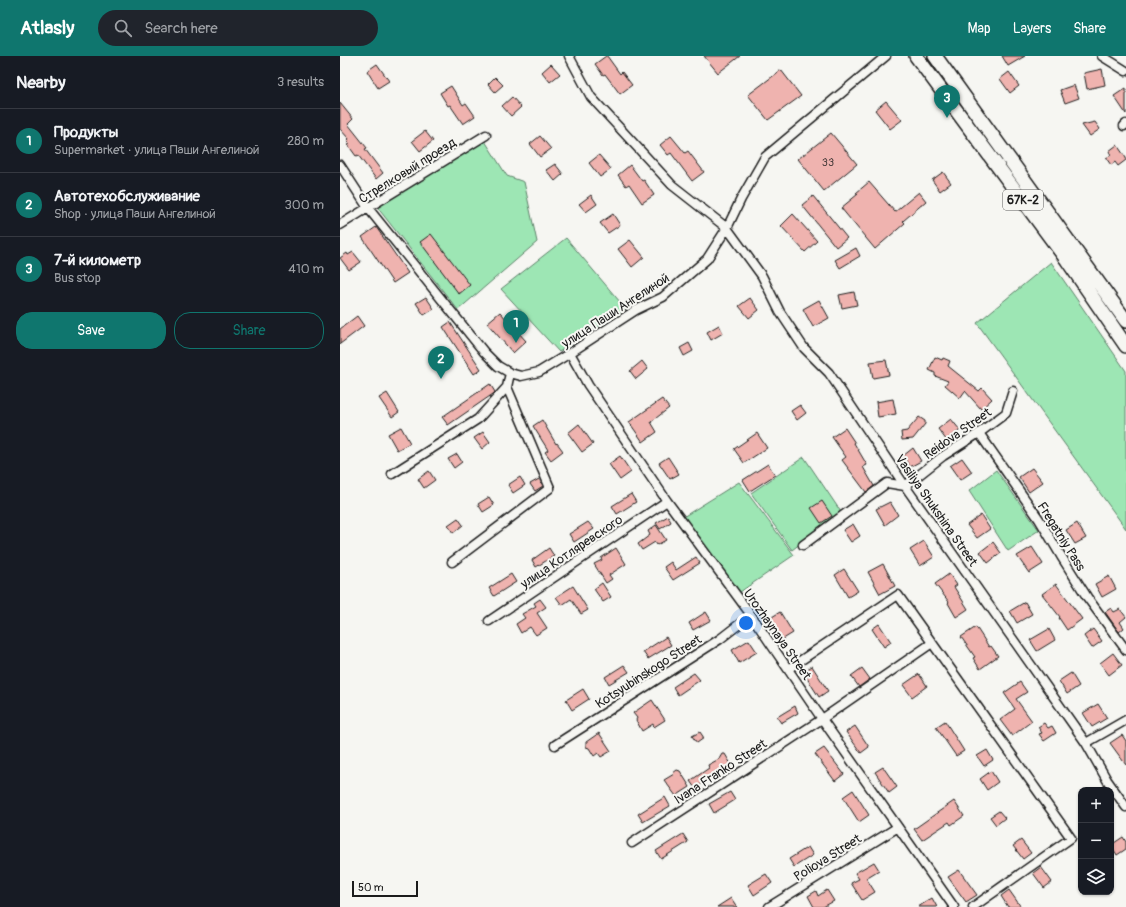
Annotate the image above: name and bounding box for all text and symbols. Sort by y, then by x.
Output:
search box [98,10,378,46]
text: Atlasly [20,16,74,40]
icon: search [112,17,134,39]
text: Search here [144,19,218,38]
text: Map [968,20,991,37]
text: Layers [1013,20,1051,37]
text: Share [1073,20,1106,37]
text: Nearby [16,72,65,93]
text: 3 results [277,74,324,90]
pin: 3 [934,85,960,118]
text: Продукты [54,123,118,142]
text: 1 [26,133,32,149]
text: 280 m [287,133,324,149]
street label: Стрелковый проезд [356,134,459,207]
text: Supermarket · улица Паши Ангелиной [54,142,259,158]
house number: 33 [822,156,834,169]
text: Автотехобслуживание [54,187,200,206]
road number: 67К-2 [1003,190,1043,210]
text: 2 [25,197,33,213]
text: 300 m [285,197,324,213]
text: Shop · улица Паши Ангелиной [54,206,216,222]
text: 7-й километр [54,251,141,270]
text: 3 [25,261,33,277]
text: 410 m [288,261,324,277]
text: Bus stop [54,270,101,286]
street label: улица Паши Ангелиной [558,270,672,352]
pin: 1 [503,310,529,343]
button: Save [16,312,166,349]
button: Share [174,312,324,349]
pin: 2 [428,346,454,379]
street label: Reidova Street [920,404,995,463]
street label: Vasiliya Shukshina Street [891,451,981,570]
street label: Fregatniy Pass [1034,499,1089,574]
street label: улица Котляревского [517,512,626,593]
street label: Urozhaynaya Street [740,586,815,684]
your location [736,613,756,633]
street label: Kotsyubinskogo Street [592,631,705,712]
street label: Ivana Franko Street [671,735,771,808]
map controls [1078,787,1114,895]
button: + [1078,787,1114,823]
button: − [1078,823,1114,859]
street label: Poliova Street [791,830,865,885]
button: layers [1078,859,1114,895]
scale bar [352,879,418,898]
text: 50 m [358,881,384,894]

